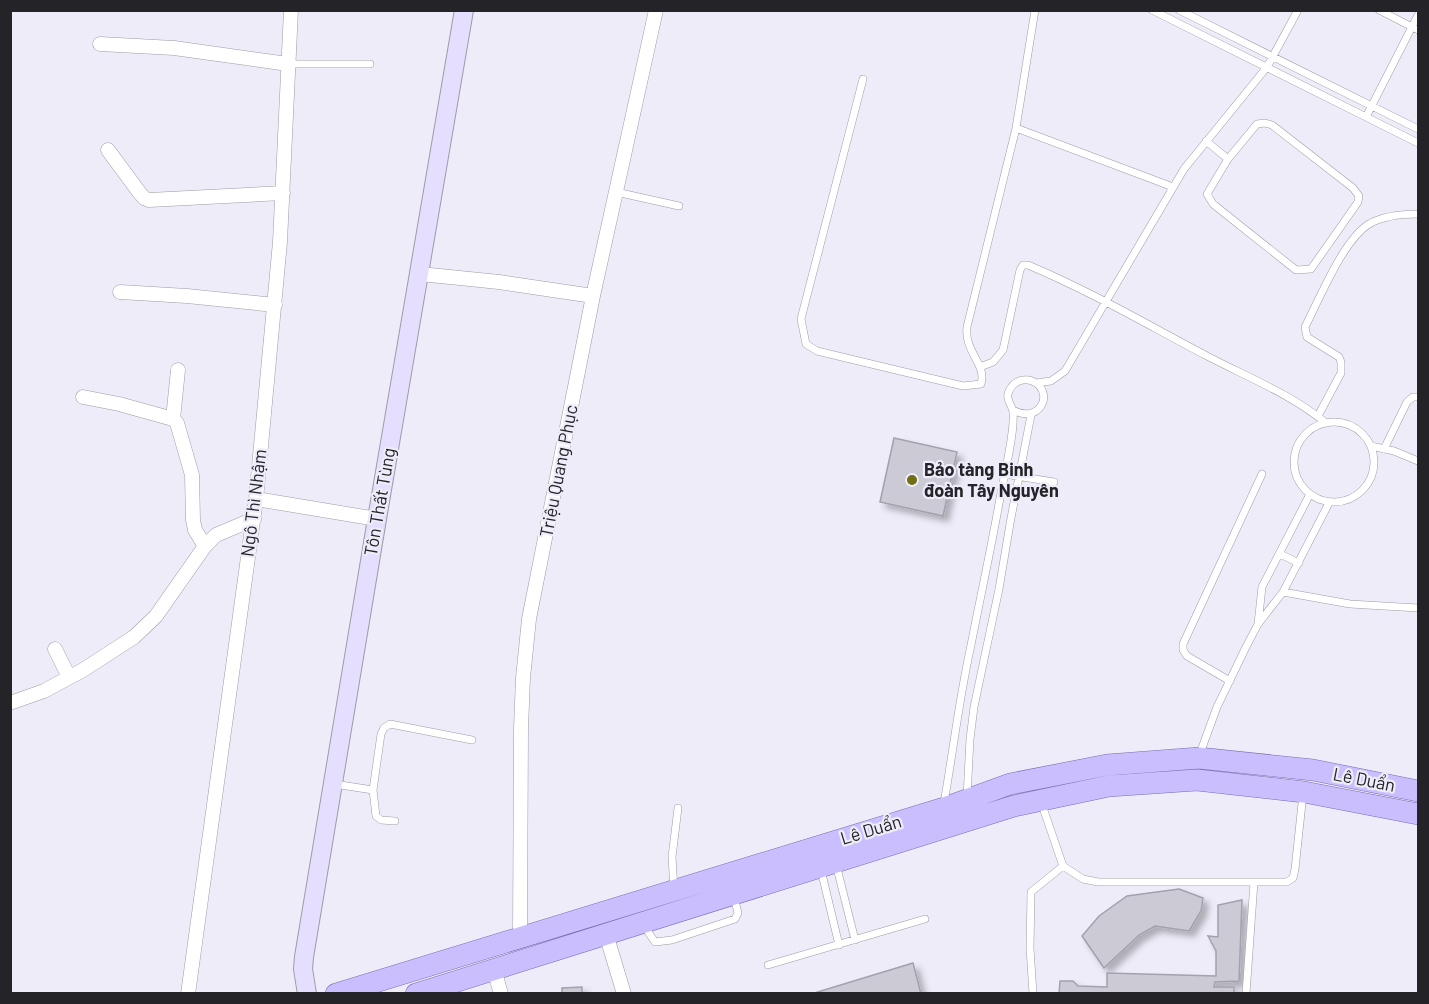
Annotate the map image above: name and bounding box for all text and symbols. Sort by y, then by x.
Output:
street label: Triệu Quang Phục [534,403,582,539]
street label: Tôn Thất Tùng [359,446,399,558]
street label: Ngô Thì Nhậm [235,448,271,558]
place label: Bảo tàng Binh đoàn Tây Nguyên [924,458,1059,501]
marker: Bảo tàng Binh đoàn Tây Nguyên [905,473,919,487]
street label: Lê Duẩn [1331,762,1397,796]
street label: Lê Duẩn [837,809,904,849]

